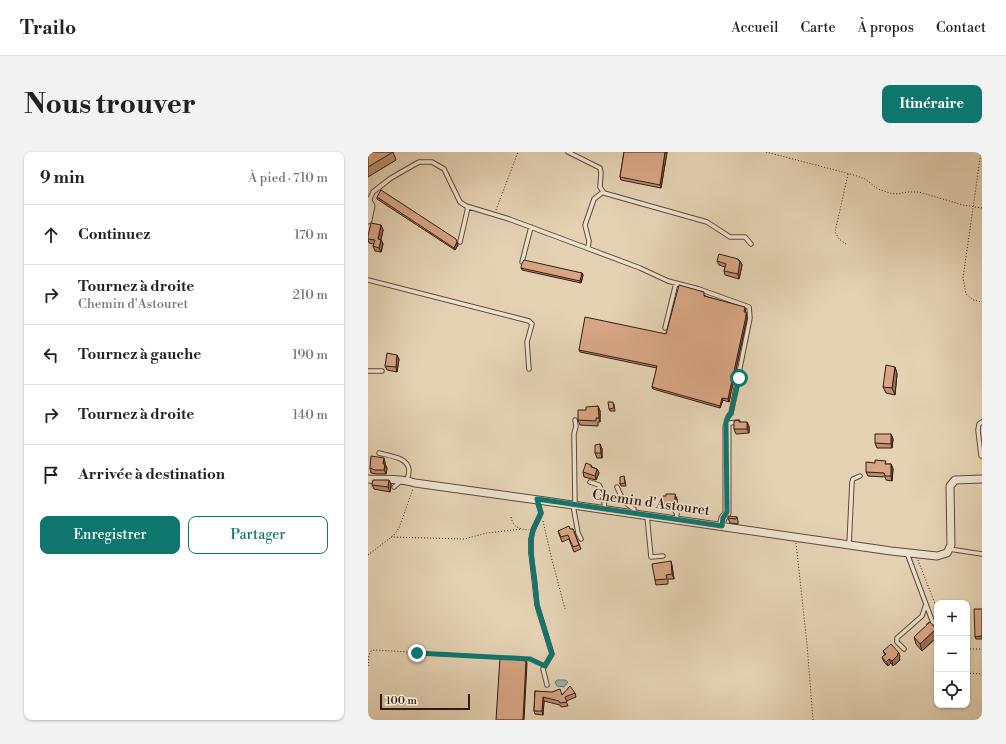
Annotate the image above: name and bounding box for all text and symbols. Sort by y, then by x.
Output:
text: Trailo [20,16,76,40]
text: Accueil [731,19,778,37]
text: Carte [800,19,835,37]
text: À propos [857,19,914,37]
text: Contact [936,19,986,37]
button: Itinéraire [882,85,982,123]
text: Nous trouver [24,87,196,122]
text: 9 min [40,167,85,189]
text: À pied · 710 m [248,170,328,186]
icon: ahead [40,224,62,246]
text: Continuez [78,225,150,244]
text: 170 m [294,227,328,243]
text: Tournez à droite [78,277,194,296]
icon: right [40,284,62,306]
text: 210 m [293,287,328,303]
text: Chemin d'Astouret [78,296,188,312]
icon: left [40,344,62,366]
text: Tournez à gauche [78,345,201,364]
text: 190 m [292,347,328,363]
route start [730,369,748,387]
icon: right [40,404,62,426]
text: Tournez à droite [78,405,194,424]
text: 140 m [292,407,328,423]
icon: arrive [40,464,62,486]
text: Arrivée à destination [78,465,225,484]
street label: Chemin d'Astouret [591,486,711,520]
button: Enregistrer [40,516,180,554]
button: Partager [188,516,328,554]
map controls [934,600,970,708]
button: + [934,600,970,636]
button: − [934,636,970,672]
route end [408,644,426,662]
button: locate [934,672,970,708]
scale bar [380,692,470,711]
text: 100 m [386,694,417,708]

